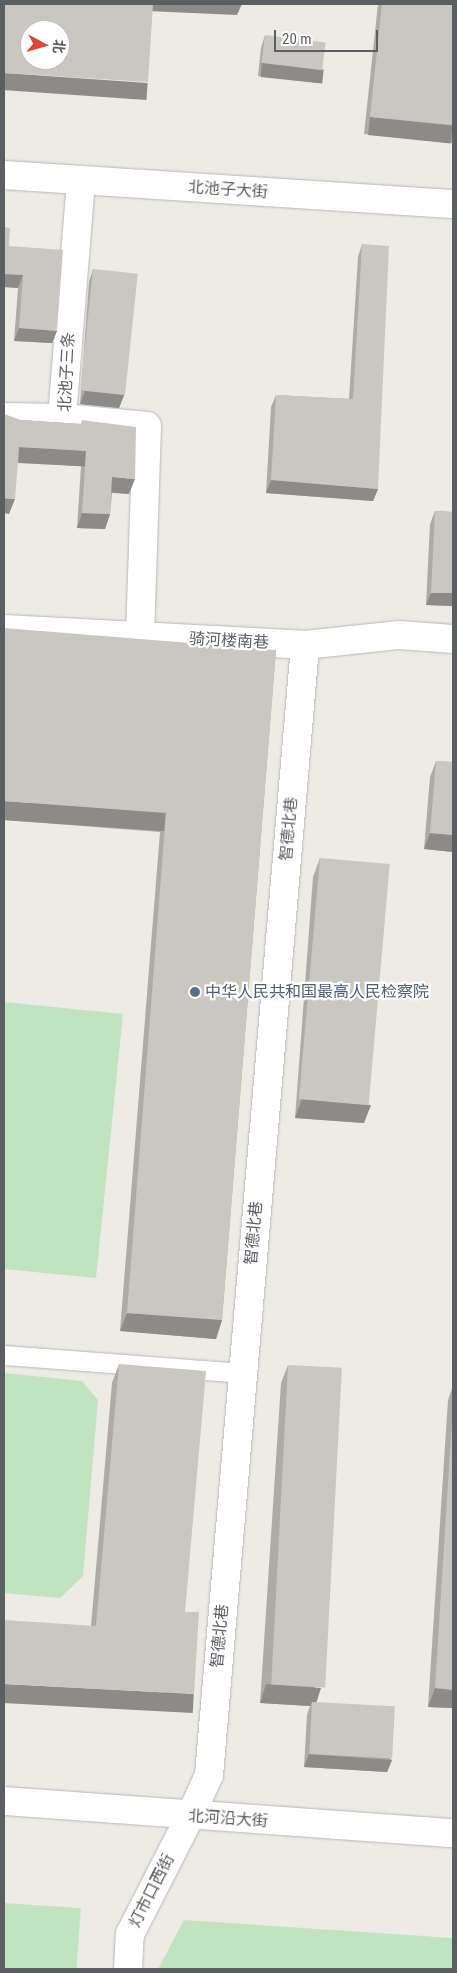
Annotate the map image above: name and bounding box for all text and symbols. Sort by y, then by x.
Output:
north arrow [20,20,70,70]
scale bar [277,20,381,52]
text: 20 m [282,30,312,48]
text: 北 [50,39,68,54]
street label: 北池子大街 [187,178,269,202]
street label: 北池子三条 [55,332,79,412]
street label: 骑河楼南巷 [189,629,269,653]
street label: 智德北巷 [277,796,301,862]
place label: 中华人民共和国最高人民检察院 [205,982,429,1002]
marker: 中华人民共和国最高人民检察院 [189,986,201,998]
street label: 智德北巷 [242,1200,266,1266]
street label: 智德北巷 [208,1603,232,1669]
street label: 北河沿大街 [187,1807,269,1831]
street label: 灯市口西街 [125,1851,179,1931]

